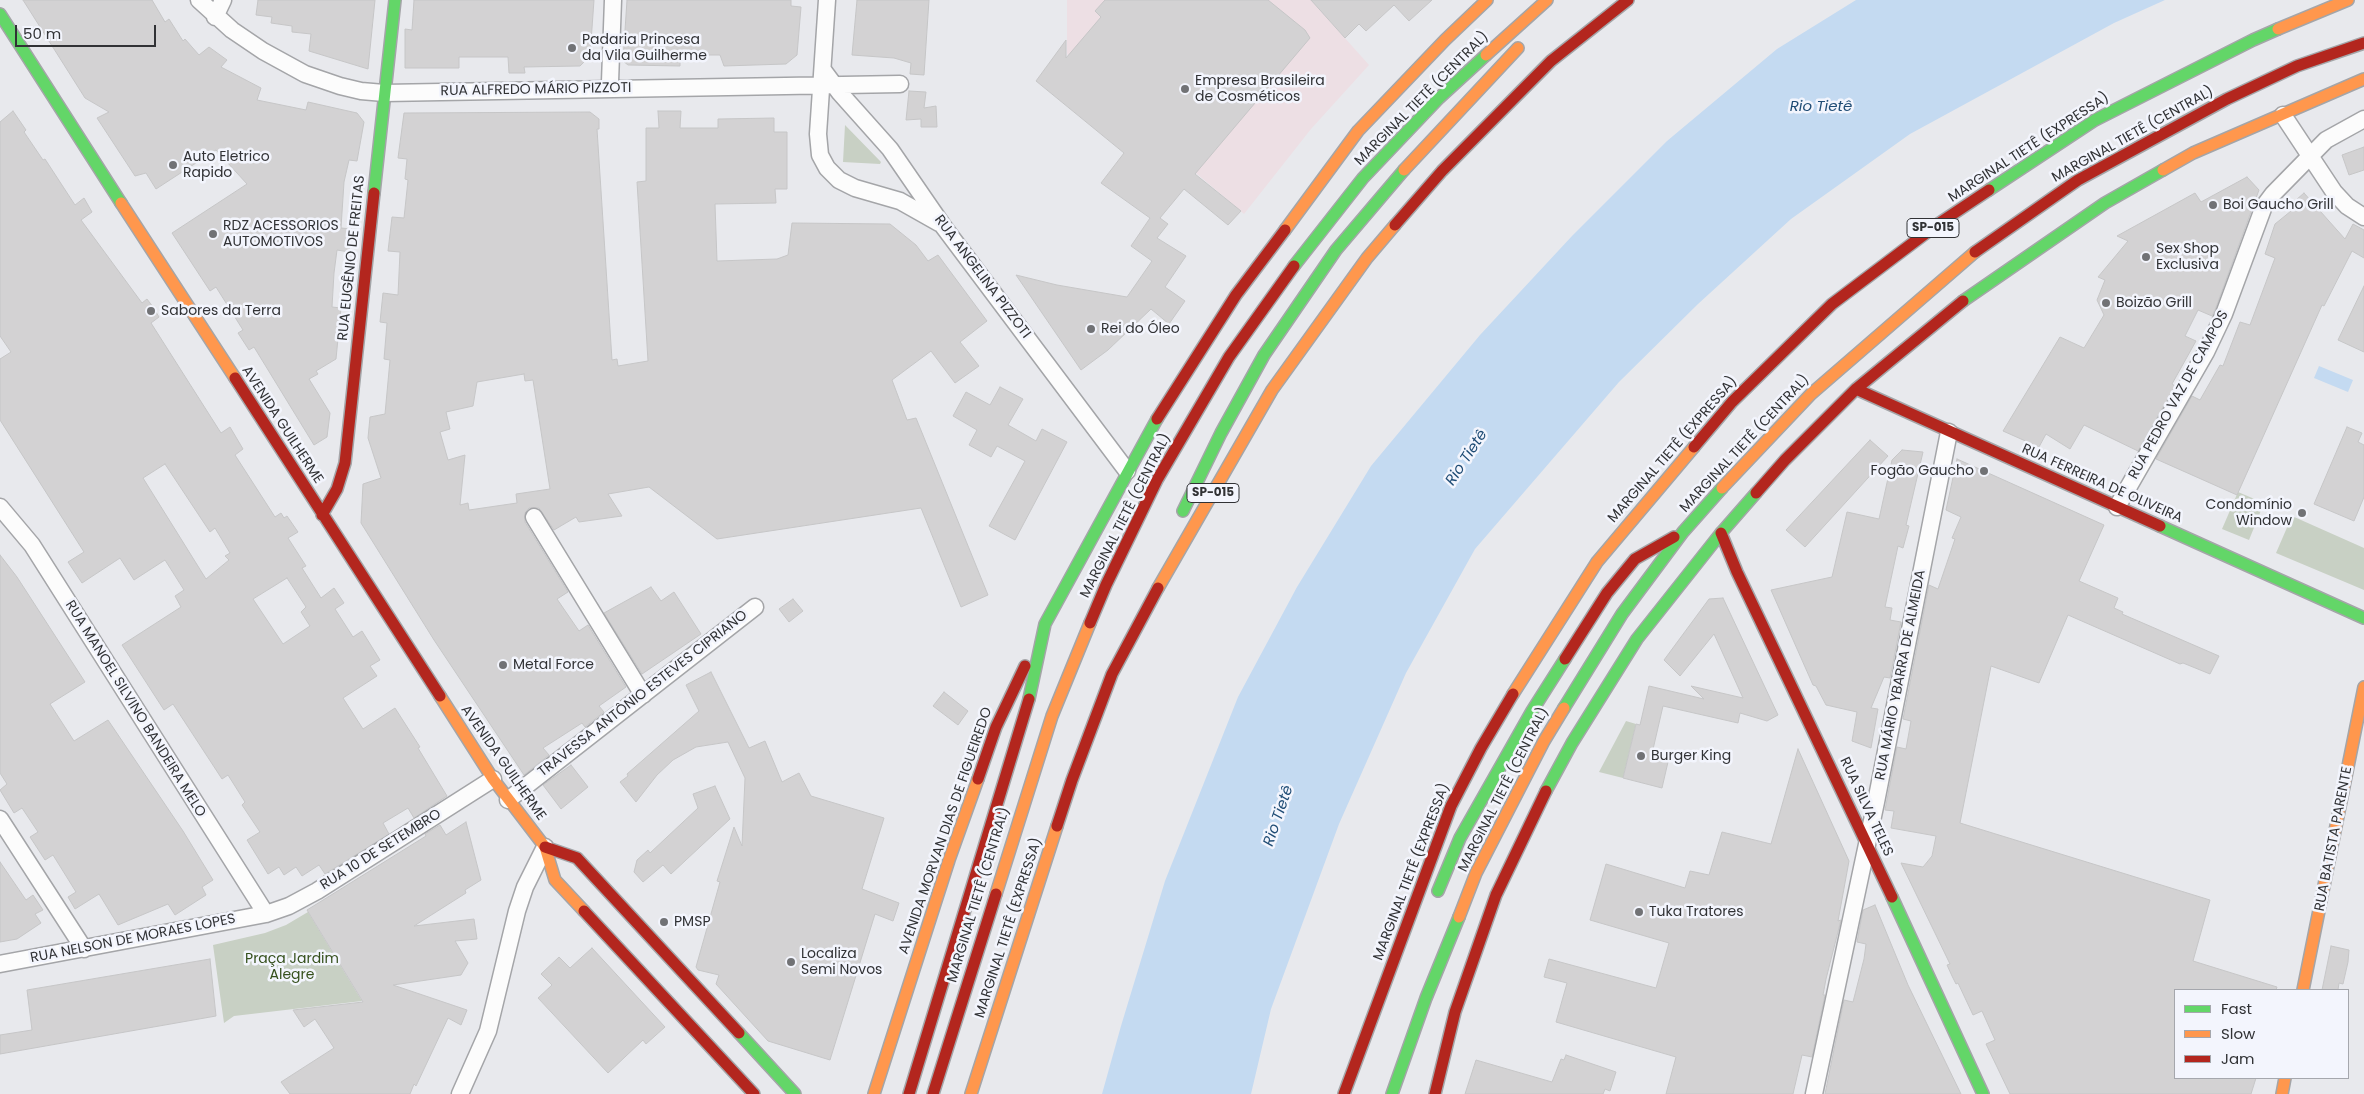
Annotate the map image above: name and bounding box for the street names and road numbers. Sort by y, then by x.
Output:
street label: MARGINAL TIETÊ (CENTRAL) [1352,29,1492,169]
street label: RUA ALFREDO MÁRIO PIZZOTI [440,80,632,100]
street label: MARGINAL TIETÊ (CENTRAL) [2049,83,2217,187]
street label: MARGINAL TIETÊ (EXPRESSA) [1945,90,2113,206]
street label: RUA EUGÊNIO DE FREITAS [335,175,369,341]
street label: RUA ANGELINA PIZZOTI [930,212,1034,342]
road number: SP-015 [1907,218,1959,238]
street label: RUA PEDRO VAZ DE CAMPOS [2126,308,2232,482]
street label: AVENIDA GUILHERME [238,363,326,487]
street label: MARGINAL TIETÊ (CENTRAL) [1677,372,1813,516]
street label: MARGINAL TIETÊ (EXPRESSA) [1605,373,1741,527]
street label: MARGINAL TIETÊ (CENTRAL) [1077,431,1175,601]
street label: RUA FERREIRA DE OLIVEIRA [2019,441,2185,527]
road number: SP-015 [1187,483,1239,502]
street label: RUA MÁRIO YBARRA DE ALMEIDA [1872,568,1930,782]
street label: RUA MANOEL SILVINO BANDEIRA MELO [61,598,209,820]
street label: TRAVESSA ANTÔNIO ESTEVES CIPRIANO [535,607,751,781]
street label: AVENIDA GUILHERME [457,702,549,824]
street label: AVENIDA MORVAN DIAS DE FIGUEIREDO [896,705,996,957]
street label: MARGINAL TIETÊ (CENTRAL) [1455,705,1553,875]
street label: RUA SILVA TELES [1836,755,1896,859]
street label: RUA BATISTA PARENTE [2312,765,2356,913]
street label: MARGINAL TIETÊ (EXPRESSA) [1370,781,1454,963]
street label: MARGINAL TIETÊ (CENTRAL) [944,805,1014,985]
street label: RUA 10 DE SETEMBRO [317,806,445,894]
street label: MARGINAL TIETÊ (EXPRESSA) [972,836,1046,1020]
street label: RUA NELSON DE MORAES LOPES [29,911,237,967]

